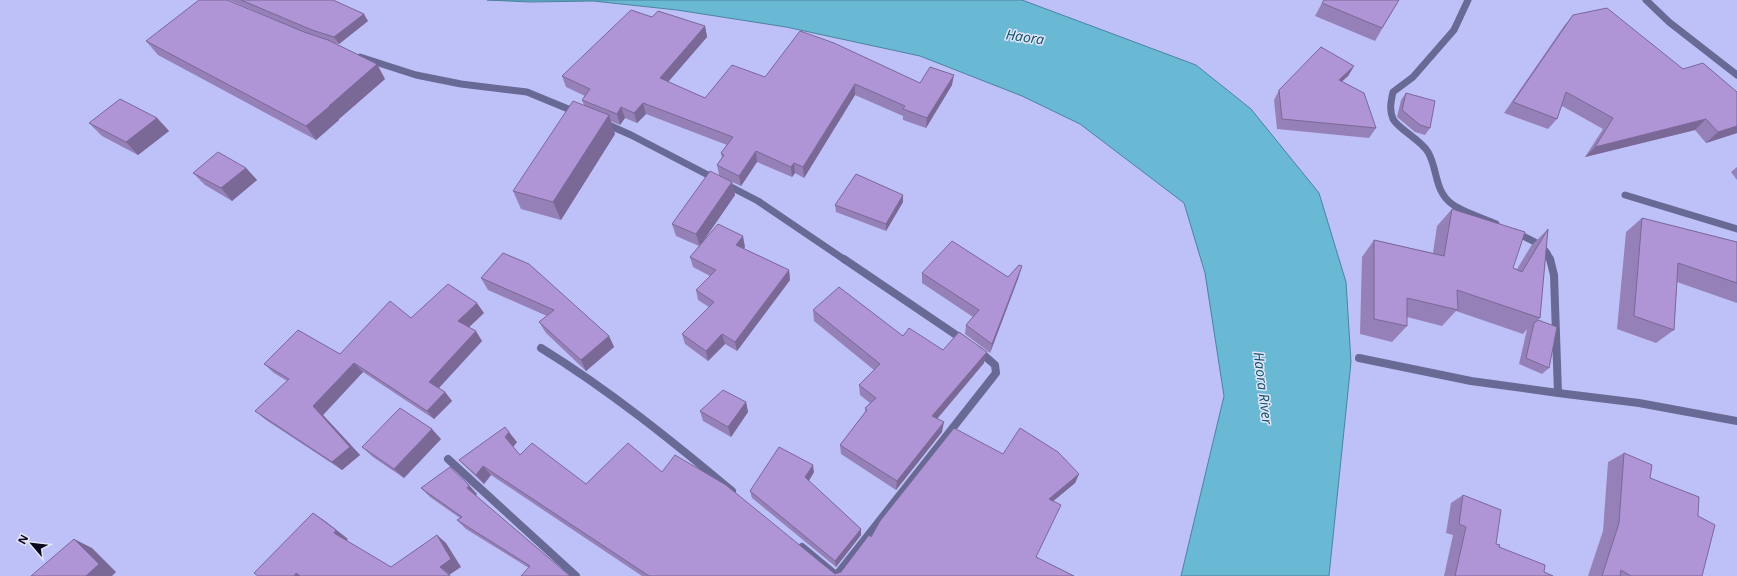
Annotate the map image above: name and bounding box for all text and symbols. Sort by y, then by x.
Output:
water label: Haora [1005,24,1046,49]
water label: Haora River [1250,351,1277,426]
north arrow [12,524,52,564]
text: N [14,532,31,547]

